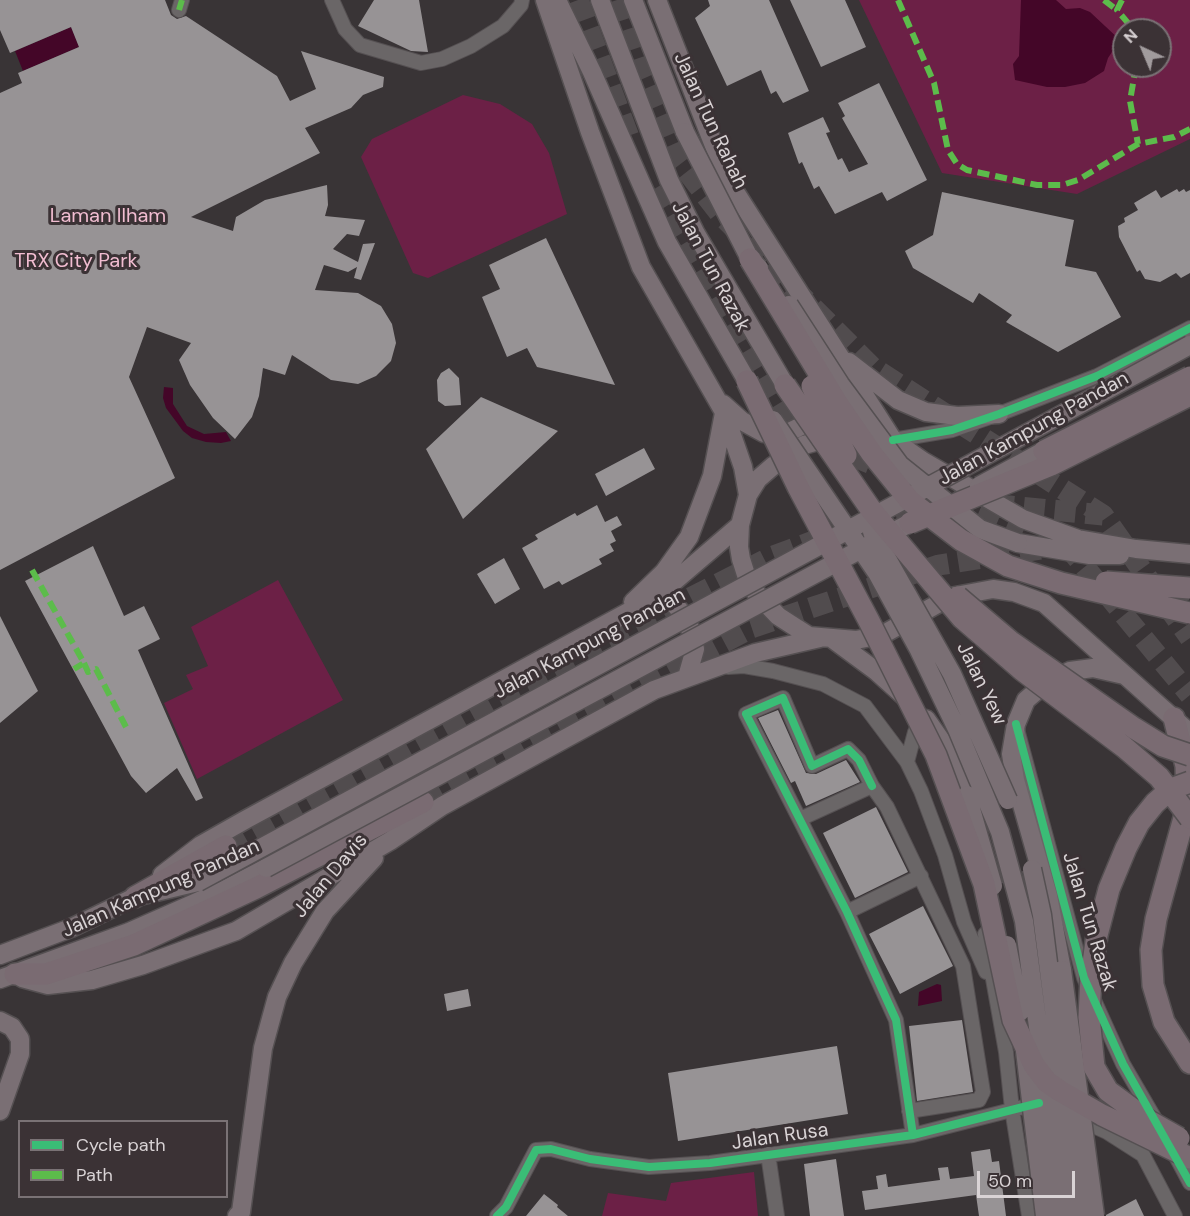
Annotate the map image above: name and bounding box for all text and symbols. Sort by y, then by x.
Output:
north arrow [1112,18,1172,78]
text: N [1119,25,1142,48]
street label: Jalan Tun Rahah [668,49,752,193]
street label: Jalan Tun Razak [666,198,754,336]
park label: Laman Ilham [50,205,166,229]
park label: TRX City Park [14,250,138,274]
street label: Jalan Kampung Pandan [935,367,1133,491]
street label: Jalan Kampung Pandan [490,583,690,705]
street label: Jalan Yew [951,639,1011,729]
street label: Jalan Davis [289,829,373,923]
street label: Jalan Kampung Pandan [59,835,263,943]
street label: Jalan Tun Razak [1056,850,1122,994]
street label: Jalan Rusa [730,1118,830,1156]
legend [18,1120,228,1198]
text: Cycle path [76,1133,166,1157]
scale bar [980,1159,1078,1197]
text: Path [76,1163,113,1187]
text: 50 m [988,1169,1032,1193]

